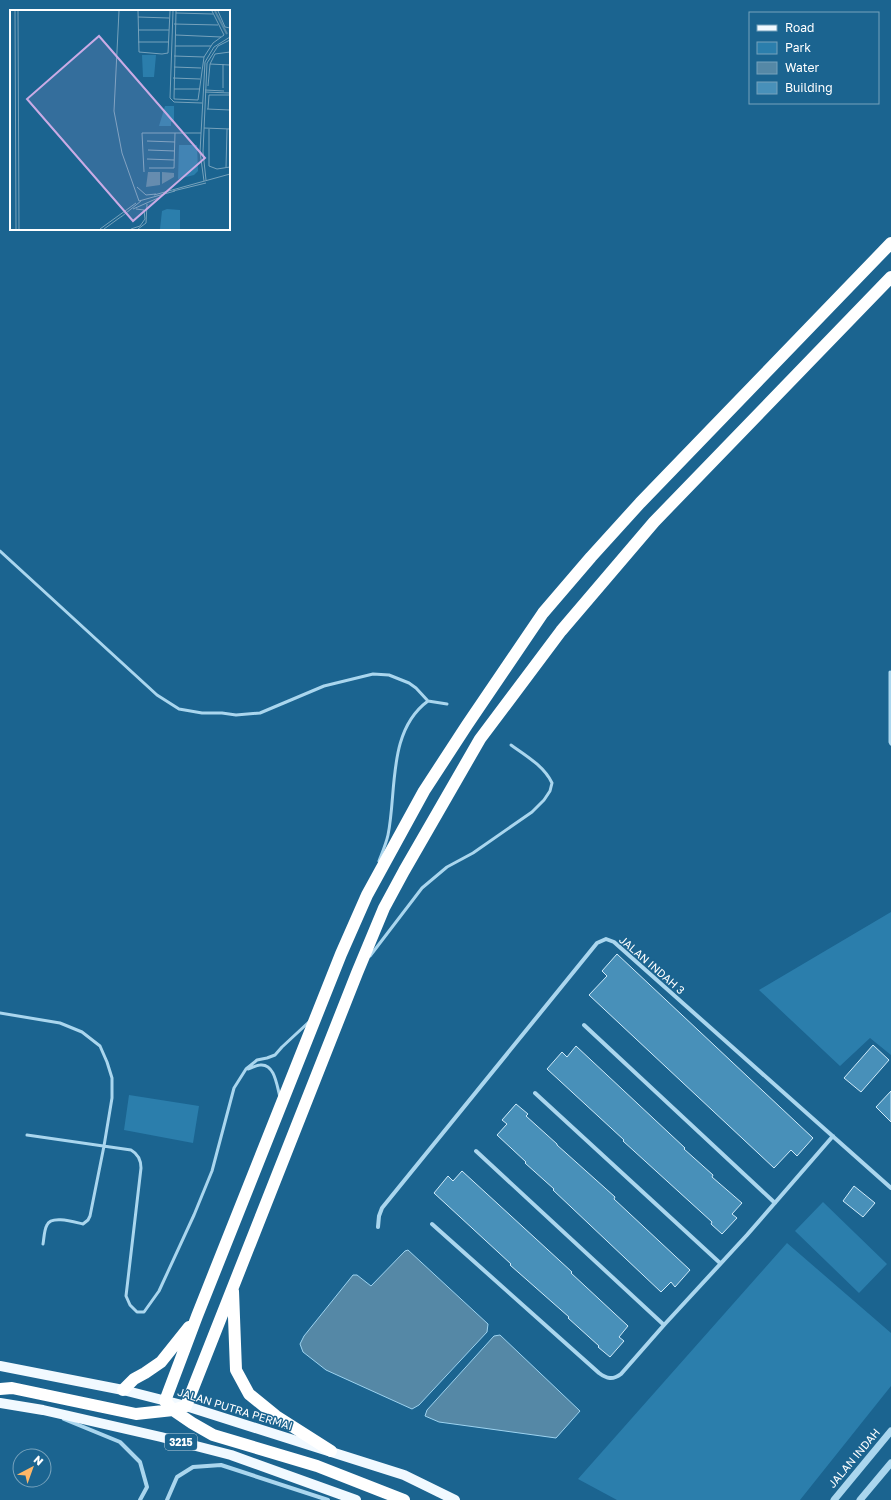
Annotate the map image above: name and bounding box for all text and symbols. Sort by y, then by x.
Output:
inset map [10,10,230,230]
legend [749,12,879,104]
text: Road [785,20,814,35]
text: Park [785,40,811,55]
text: Water [785,60,819,75]
text: Building [785,80,833,95]
street label: JALAN INDAH 3 [617,933,688,997]
street label: JALAN PUTRA PERMAI [176,1385,294,1432]
street label: JALAN INDAH [825,1425,882,1490]
road number: 3215 [165,1434,197,1450]
north arrow [12,1448,52,1488]
text: N [31,1452,46,1468]

